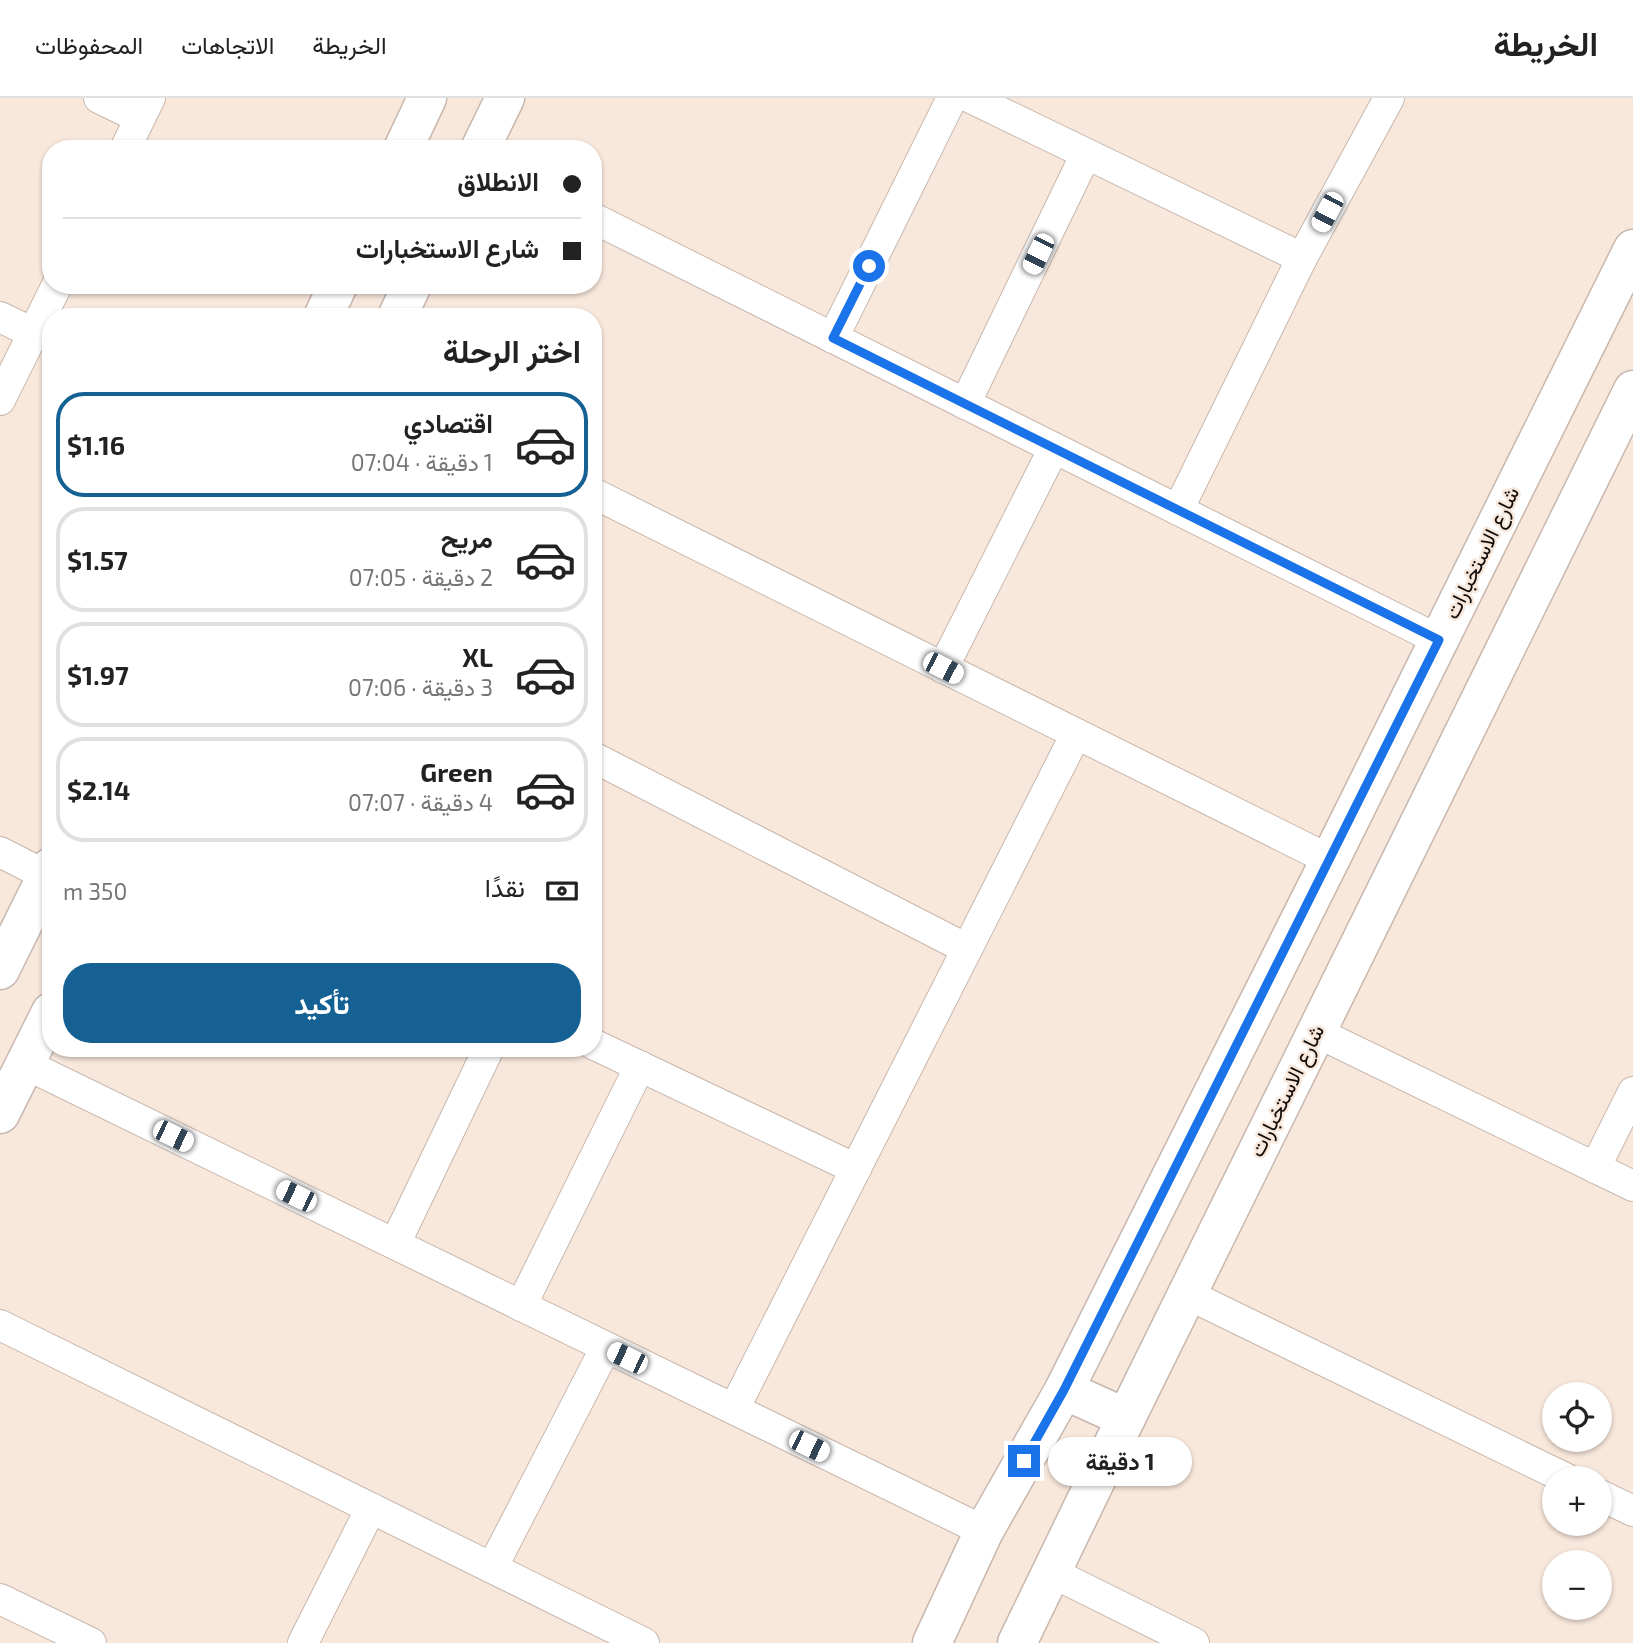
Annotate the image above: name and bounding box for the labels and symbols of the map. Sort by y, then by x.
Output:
car [1308,189,1347,235]
car [1020,231,1057,277]
route start [853,250,885,282]
street label: شارع الاستخبارات [1438,482,1526,624]
car [920,649,967,687]
street label: شارع الاستخبارات [1243,1020,1331,1162]
car [150,1117,197,1155]
car [273,1177,320,1215]
car [604,1339,651,1377]
car [786,1427,833,1465]
callout: 1 دقيقة [1048,1436,1192,1486]
route end [1008,1445,1040,1477]

